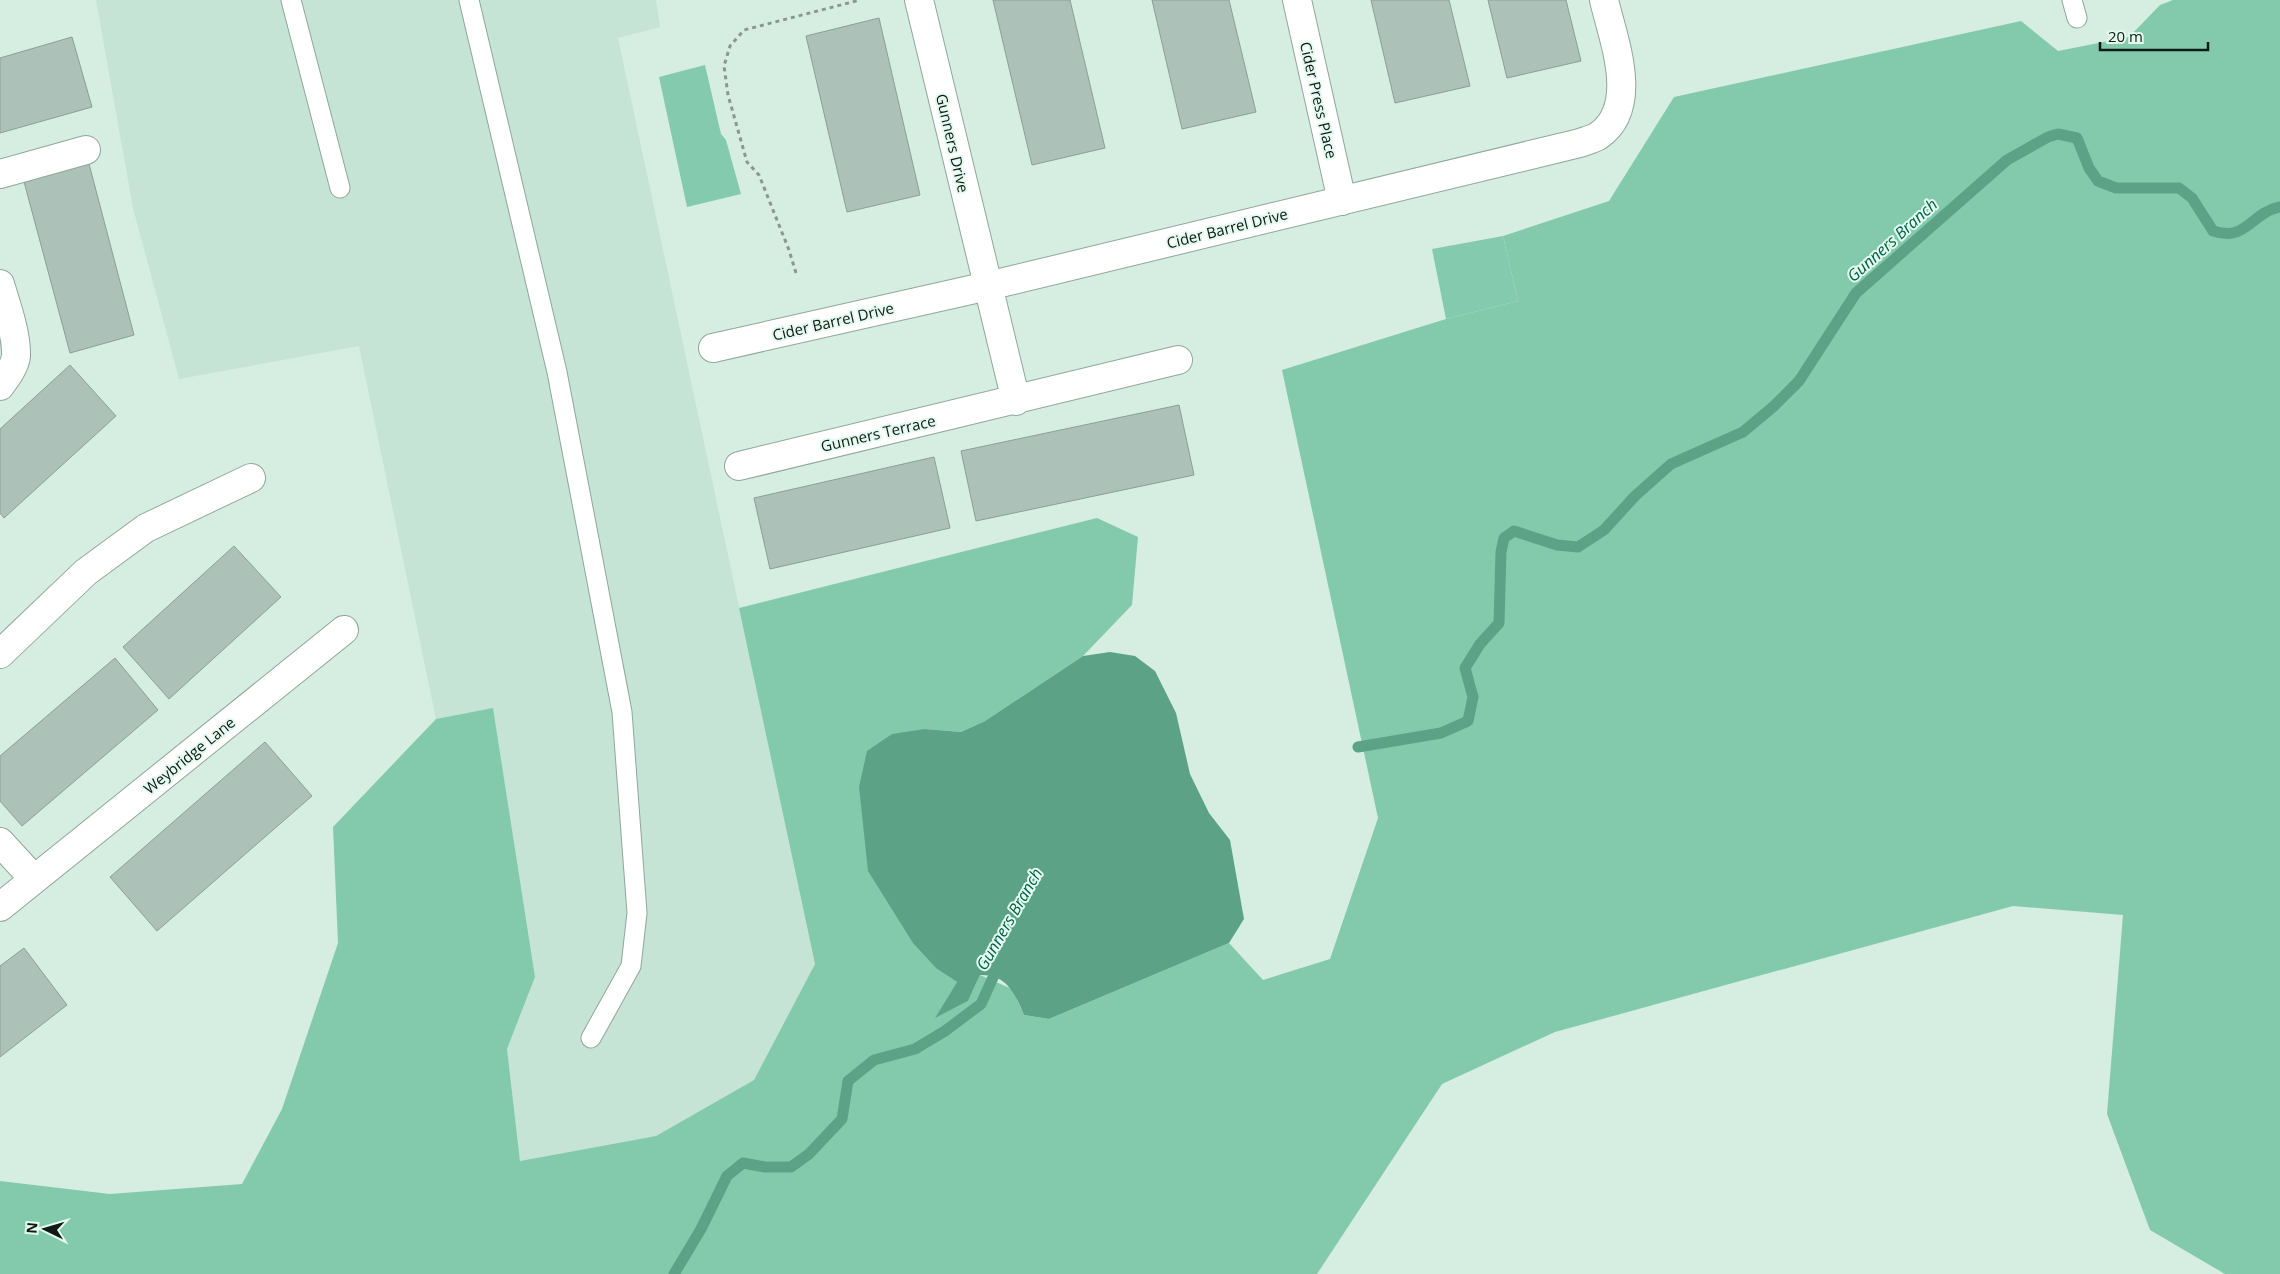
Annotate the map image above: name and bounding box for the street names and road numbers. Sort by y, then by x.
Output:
street label: Cider Press Place [1296,40,1342,160]
street label: Gunners Drive [932,92,974,194]
street label: Cider Barrel Drive [1164,203,1290,253]
street label: Cider Barrel Drive [770,297,896,345]
street label: Gunners Terrace [819,410,937,456]
street label: Weybridge Lane [139,712,239,798]

